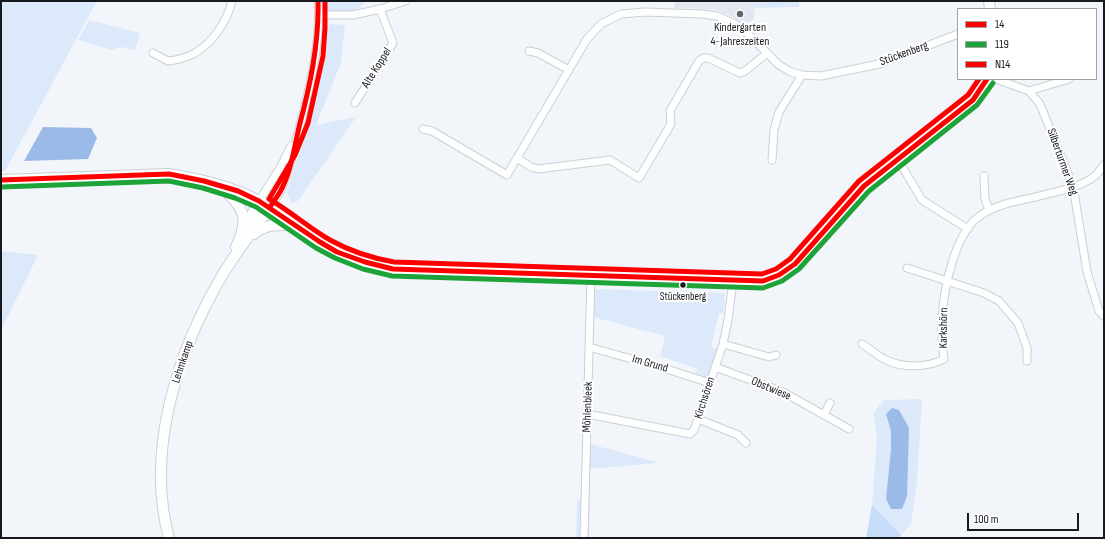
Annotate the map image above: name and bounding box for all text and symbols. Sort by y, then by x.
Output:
legend [957,8,1097,80]
marker: Kindergarten 4-Jahreszeiten [735,9,745,19]
text: 14 [995,17,1004,32]
place label: Kindergarten 4-Jahreszeiten [711,21,769,49]
text: 119 [995,37,1009,52]
street label: Stückenberg [878,39,930,69]
street label: Alte Koppel [359,45,395,91]
text: N14 [995,57,1010,72]
street label: Silberturmer Weg [1043,127,1081,197]
marker: Stückenberg [678,280,688,290]
place label: Stückenberg [660,290,706,304]
street label: Karkshörn [936,307,952,349]
street label: Lehmkamp [169,339,197,385]
street label: Im Grund [630,352,670,376]
street label: Obstwiese [749,374,793,404]
street label: Kirchsören [691,375,719,421]
street label: Möhlenbleek [580,381,596,433]
scale bar [969,505,1081,531]
text: 100 m [974,512,999,527]

